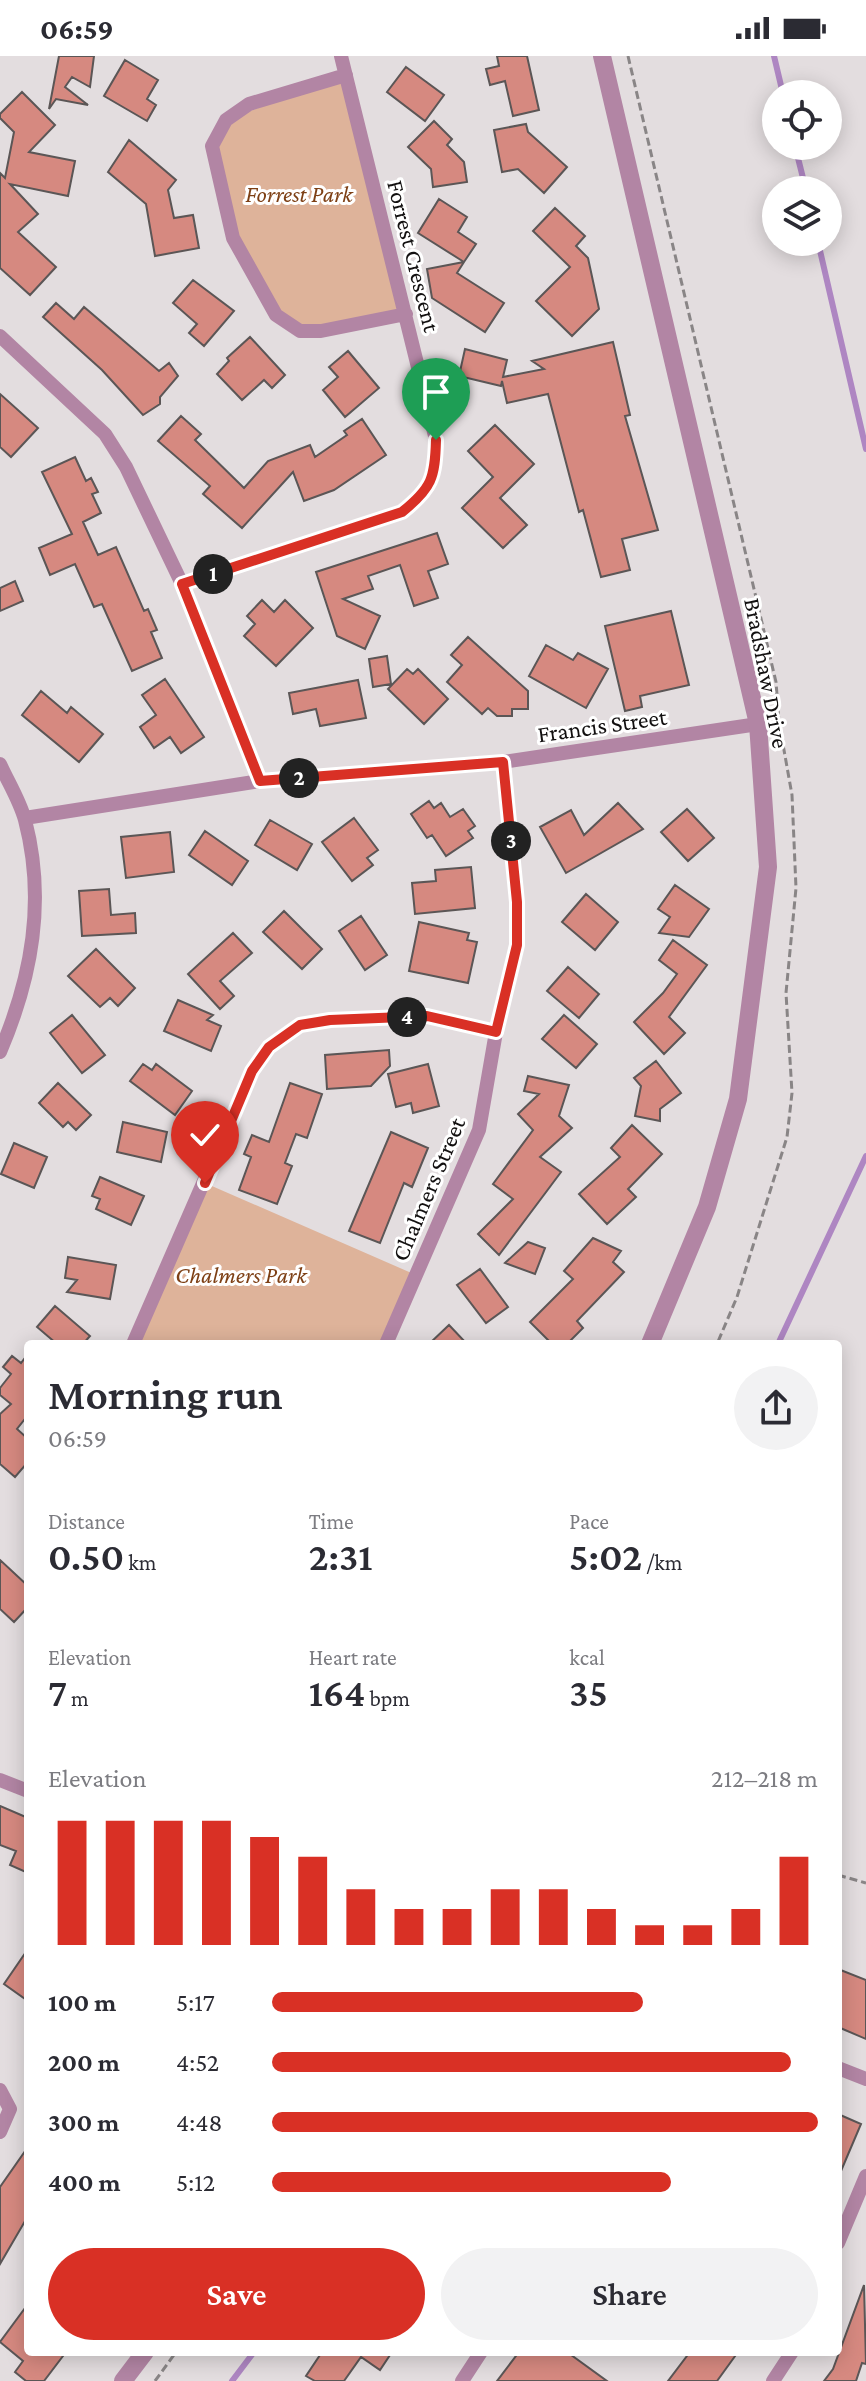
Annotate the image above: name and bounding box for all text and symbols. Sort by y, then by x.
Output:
text: 06:59 [40,12,114,45]
map controls [762,80,842,256]
button: locate [762,80,842,160]
button: layers [762,176,842,256]
street label: Forrest Crescent [382,177,446,336]
park label: Forrest Park [245,180,354,207]
pin [402,358,470,440]
icon: arrive [414,370,458,414]
pin: 1 [193,554,233,594]
text: 1 [209,561,217,586]
street label: Bradshaw Drive [739,596,795,750]
street label: Francis Street [536,702,669,747]
pin: 2 [279,758,319,798]
text: 2 [293,765,305,790]
pin: 3 [491,821,531,861]
text: 3 [506,828,516,853]
pin: 4 [387,997,427,1037]
text: 4 [401,1004,413,1029]
pin [171,1101,239,1183]
street label: Chalmers Street [386,1112,471,1265]
icon: check [183,1113,227,1157]
park label: Chalmers Park [175,1261,308,1288]
button: share [734,1366,818,1450]
text: Morning run [48,1370,283,1418]
text: 06:59 [48,1424,107,1453]
text: Distance [48,1509,125,1534]
text: Time [309,1509,354,1534]
text: Pace [569,1509,609,1534]
text: 0.50 [48,1534,124,1579]
text: 2:31 [309,1534,373,1579]
text: 5:02 [569,1534,642,1579]
text: km [124,1550,156,1575]
text: /km [642,1550,682,1575]
text: Elevation [48,1645,131,1670]
text: Heart rate [309,1645,397,1670]
text: kcal [569,1645,605,1670]
text: 7 [48,1670,67,1715]
text: 164 [309,1670,365,1715]
text: 35 [569,1670,608,1715]
text: m [67,1686,89,1711]
text: bpm [365,1686,410,1711]
text: Elevation [48,1764,146,1793]
text: 212–218 m [711,1764,818,1793]
text: 100 m [48,1988,116,2017]
text: 5:17 [176,1988,215,2017]
text: 200 m [48,2048,120,2077]
text: 4:52 [176,2048,219,2077]
text: 300 m [48,2108,119,2137]
text: 4:48 [176,2108,223,2137]
text: 400 m [48,2168,121,2197]
text: 5:12 [176,2168,215,2197]
button: Save [48,2248,425,2340]
button: Share [441,2248,818,2340]

